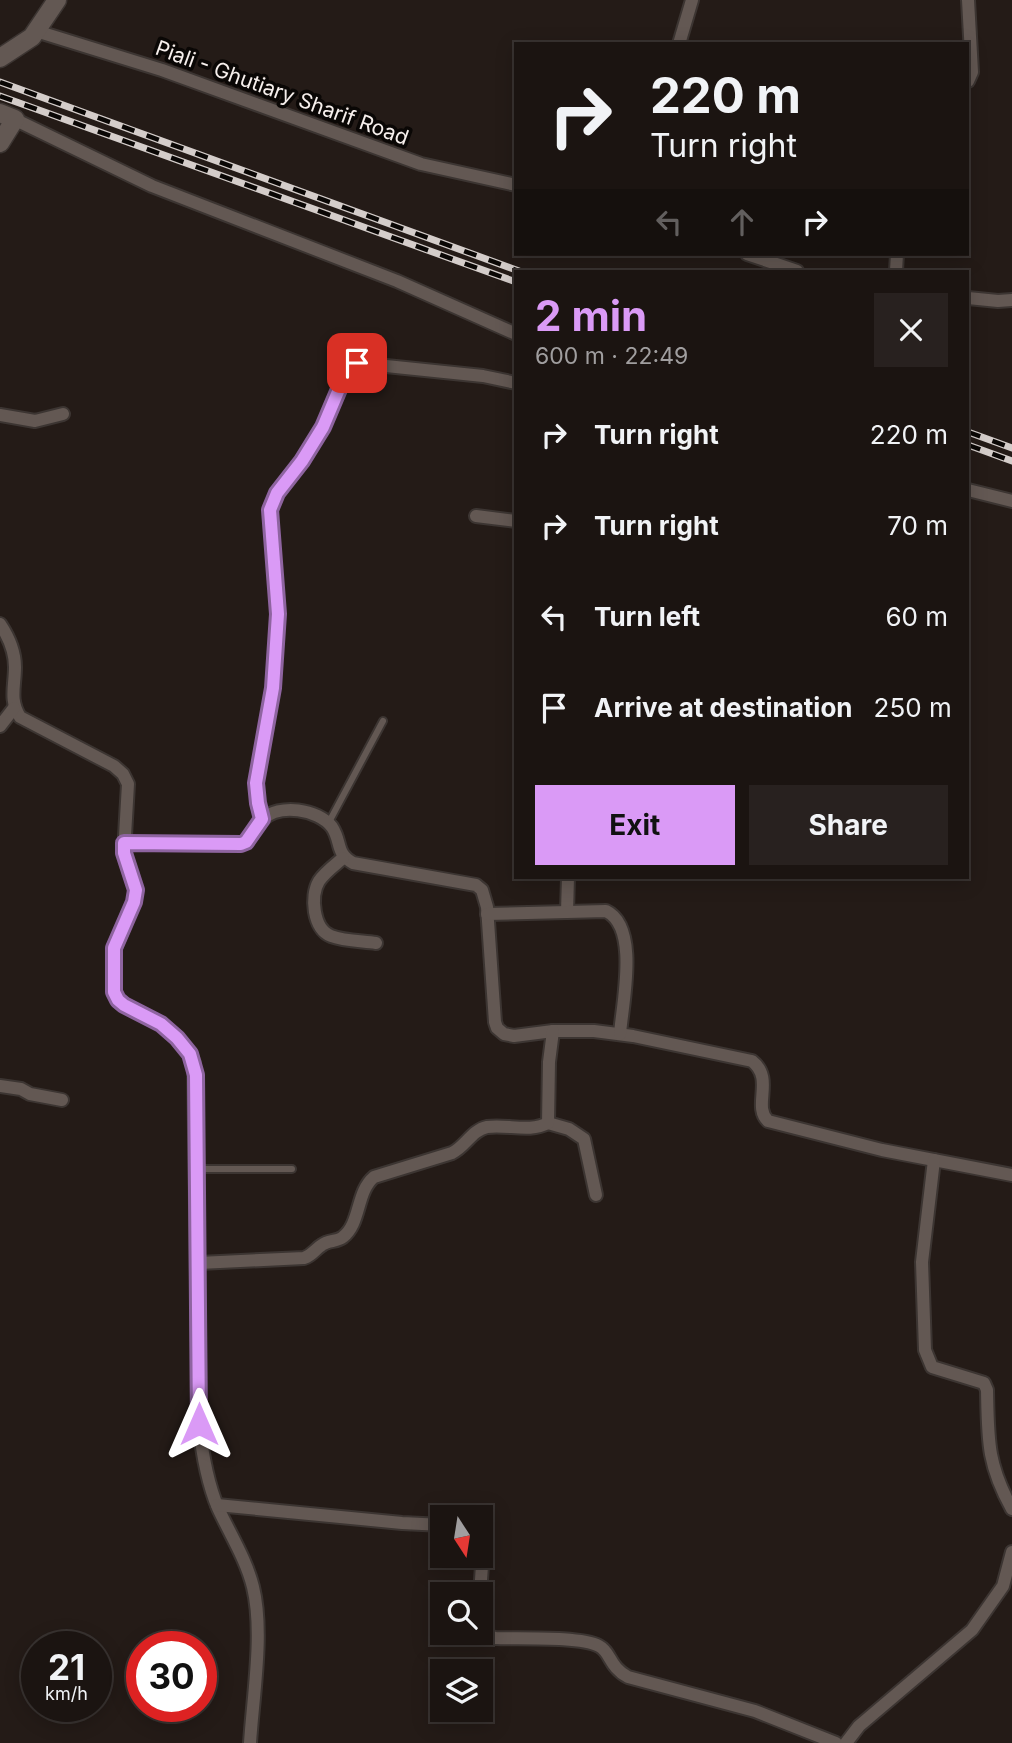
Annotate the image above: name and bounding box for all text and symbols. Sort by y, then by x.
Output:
street label: Piali - Ghutiary Sharif Road [152,35,412,150]
text: 220 m [650,66,801,125]
icon: right [535,70,626,161]
text: Turn right [650,126,797,165]
icon: left [650,203,688,241]
icon: ahead [723,203,761,241]
icon: right [796,203,834,241]
text: 2 min [535,290,647,341]
button: close [874,293,948,367]
pin [327,333,387,393]
text: 600 m · 22:49 [535,342,688,370]
icon: arrive [338,344,376,382]
icon: right [535,416,573,454]
text: Turn right [594,419,719,450]
text: 220 m [870,419,948,450]
icon: right [535,507,573,545]
text: Turn right [594,510,719,541]
text: 70 m [887,510,948,541]
icon: left [535,598,573,636]
text: Turn left [594,601,700,632]
text: 60 m [885,601,948,632]
icon: arrive [535,689,573,727]
text: Arrive at destination [594,692,853,723]
text: 250 m [874,692,952,723]
button: Exit [535,785,735,865]
button: Share [749,785,948,865]
position arrow [162,1387,236,1461]
north arrow [430,1505,494,1568]
map controls [430,1505,493,1722]
button: search [430,1582,493,1645]
speed limit sign: 30 [126,1631,217,1722]
text: 21 [48,1646,85,1688]
button: layers [430,1659,493,1722]
text: km/h [45,1683,88,1704]

